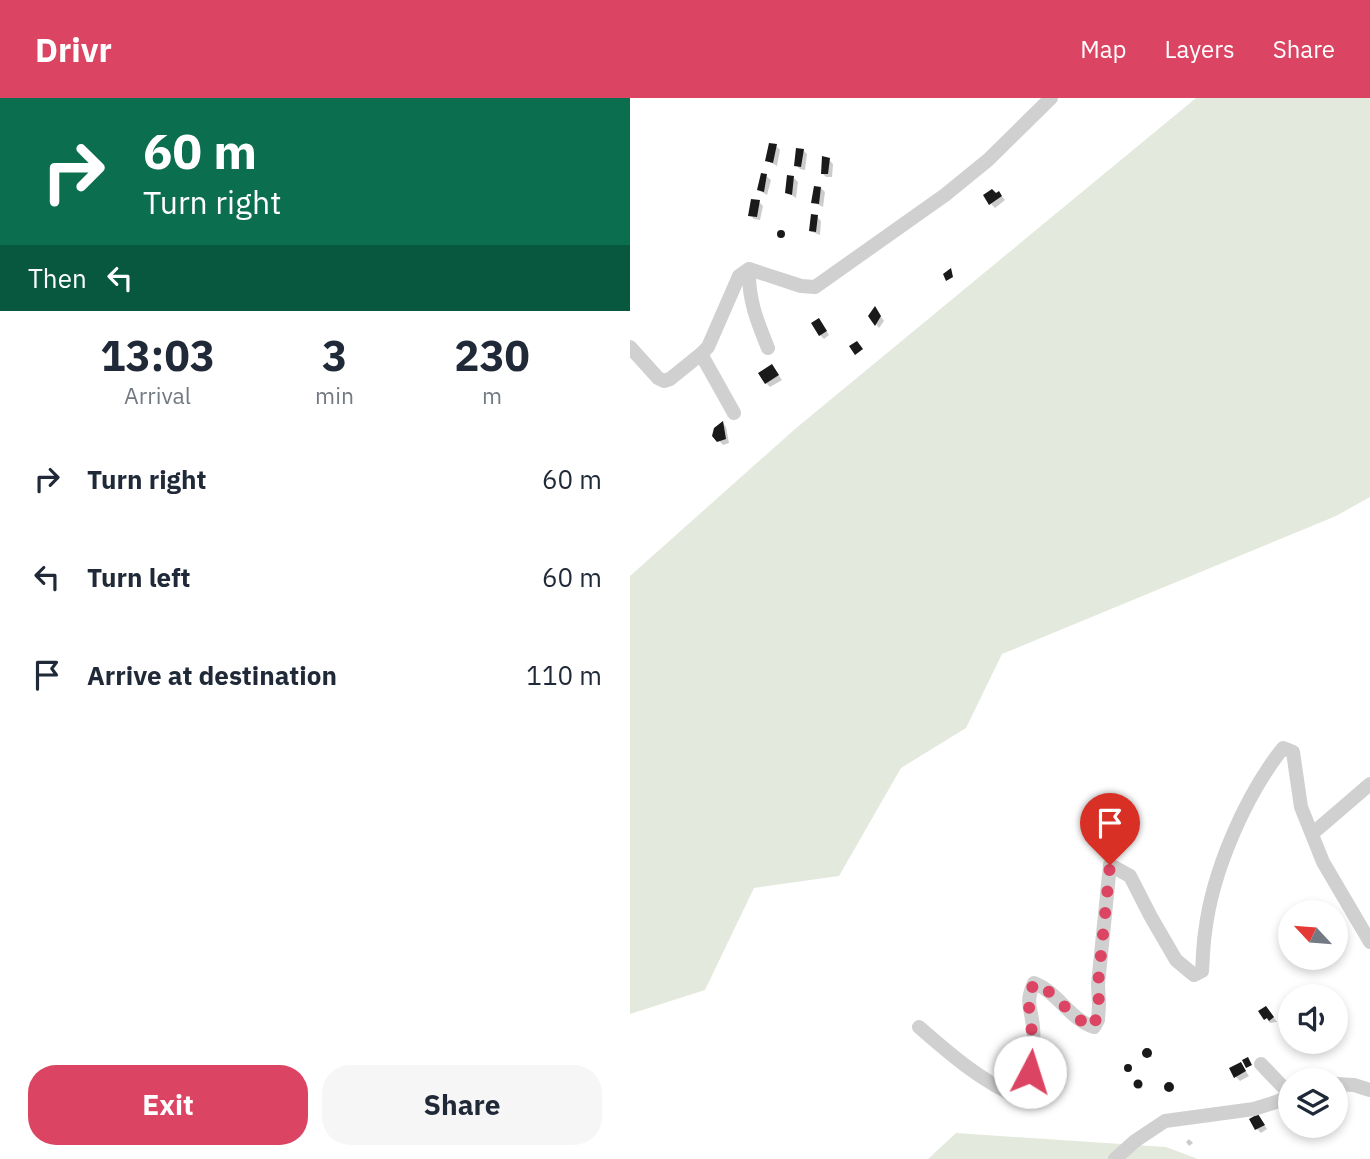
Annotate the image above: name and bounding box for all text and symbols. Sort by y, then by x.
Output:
text: Drivr [35,28,112,71]
text: Map [1080,33,1127,65]
text: Layers [1165,33,1235,65]
text: Share [1273,33,1335,65]
text: 60 m [143,119,257,182]
icon: right [28,126,119,217]
text: Turn right [143,181,281,223]
icon: left [101,259,139,297]
text: Then [28,261,87,295]
text: 13:03 [100,328,215,383]
text: 3 [322,328,347,383]
text: 230 [454,328,530,383]
text: Arrival [124,380,191,410]
text: min [315,380,354,410]
text: m [482,380,502,410]
icon: right [28,460,66,498]
text: Turn right [87,462,206,496]
text: 60 m [542,462,602,496]
icon: left [28,558,66,596]
text: Turn left [87,560,190,594]
text: 60 m [542,560,602,594]
icon: arrive [28,656,66,694]
text: Arrive at destination [87,658,337,692]
text: 110 m [526,658,602,692]
pin [1080,793,1140,865]
icon: arrive [1091,804,1129,842]
north arrow [1278,900,1348,970]
map controls [1278,900,1348,1138]
button: sound [1278,984,1348,1054]
position arrow [993,1035,1067,1109]
button: Exit [28,1065,308,1145]
button: Share [322,1065,602,1145]
button: layers [1278,1068,1348,1138]

